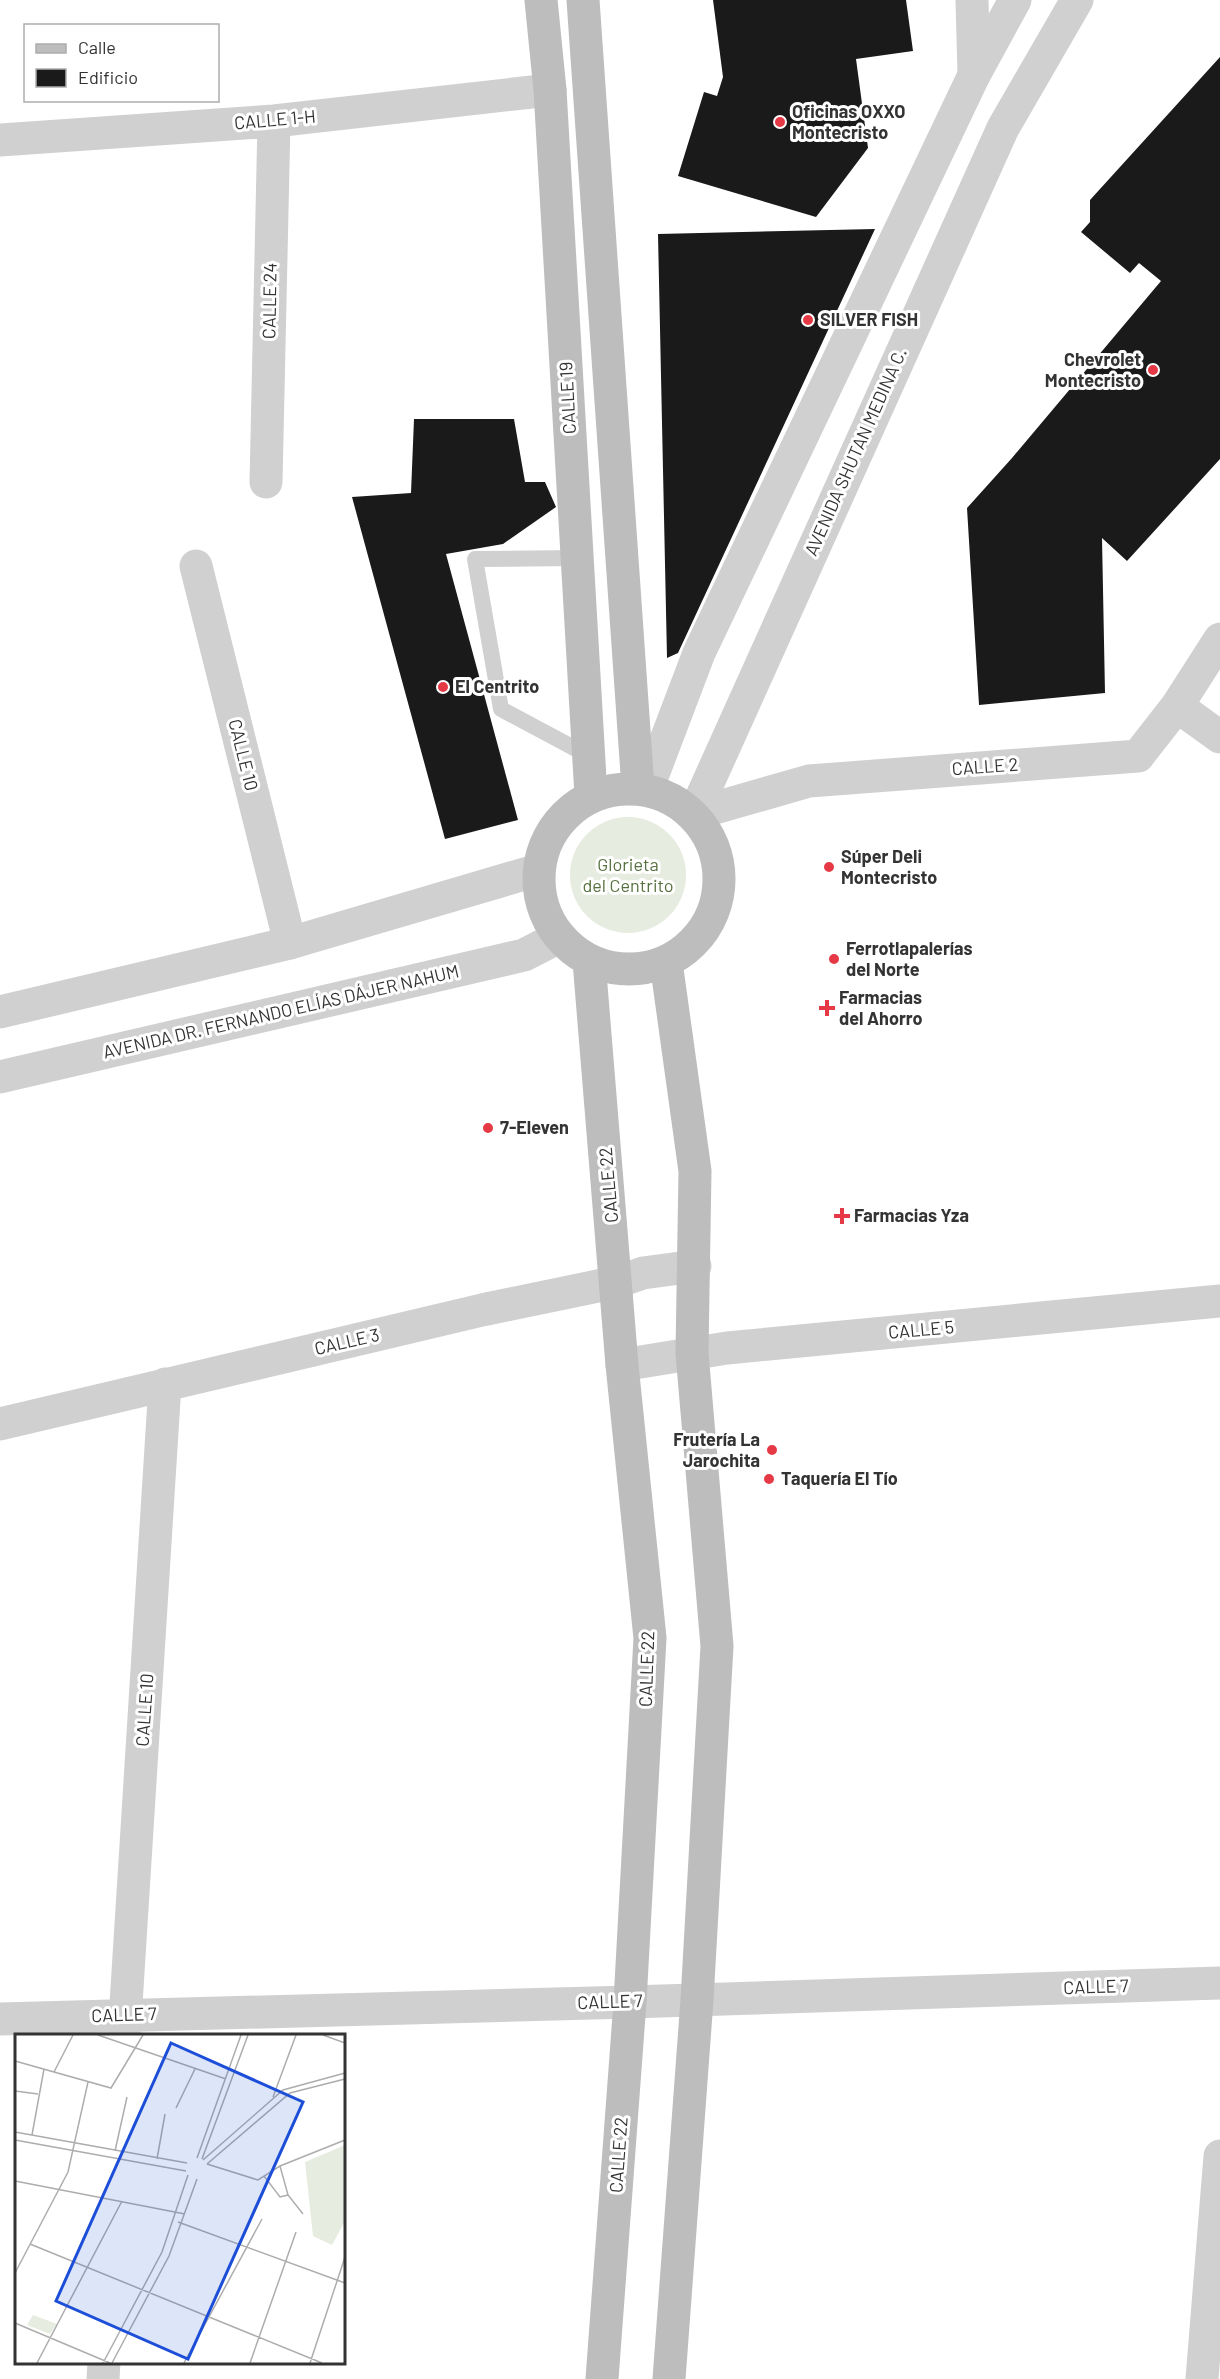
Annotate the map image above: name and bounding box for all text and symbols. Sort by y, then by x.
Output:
legend [24,24,219,102]
text: Calle [78,36,116,58]
text: Edificio [78,66,138,88]
place label: Oficinas OXXO Montecristo [792,100,906,143]
street label: CALLE 1-H [233,104,317,134]
marker: Oficinas OXXO Montecristo [773,115,787,129]
street label: CALLE 24 [257,263,281,339]
place label: SILVER FISH [820,308,918,330]
marker: SILVER FISH [801,313,815,327]
street label: AVENIDA SHUTAN MEDINA C. [799,344,911,559]
place label: Chevrolet Montecristo [1045,348,1141,391]
street label: CALLE 19 [554,361,580,435]
marker: Chevrolet Montecristo [1146,363,1160,377]
place label: El Centrito [455,675,539,697]
marker: El Centrito [436,680,450,694]
street label: CALLE 10 [224,717,264,793]
street label: CALLE 2 [951,753,1019,779]
place label: Súper Deli Montecristo [841,845,937,888]
park label: Glorieta del Centrito [582,853,674,896]
marker: Súper Deli Montecristo [822,860,836,874]
place label: Ferrotlapalerías del Norte [846,937,973,980]
marker: Ferrotlapalerías del Norte [827,952,841,966]
street label: AVENIDA DR. FERNANDO ELÍAS DÁJER NAHUM [101,959,461,1063]
place label: Farmacias del Ahorro [839,986,922,1029]
marker: Farmacias del Ahorro [820,1001,834,1015]
place label: 7-Eleven [500,1116,569,1138]
marker: 7-Eleven [481,1121,495,1135]
street label: CALLE 22 [594,1146,622,1224]
place label: Farmacias Yza [854,1204,969,1226]
marker: Farmacias Yza [835,1209,849,1223]
street label: CALLE 5 [887,1315,955,1343]
street label: CALLE 3 [312,1323,381,1359]
place label: Frutería La Jarochita [673,1428,760,1471]
marker: Frutería La Jarochita [765,1443,779,1457]
place label: Taquería El Tío [781,1467,898,1489]
marker: Taquería El Tío [762,1472,776,1486]
street label: CALLE 22 [634,1631,658,1707]
street label: CALLE 10 [130,1673,158,1747]
street label: CALLE 7 [1063,1974,1129,1998]
street label: CALLE 7 [577,1989,643,2013]
street label: CALLE 7 [91,2002,157,2026]
inset map [15,2034,345,2364]
street label: CALLE 22 [604,2116,632,2194]

